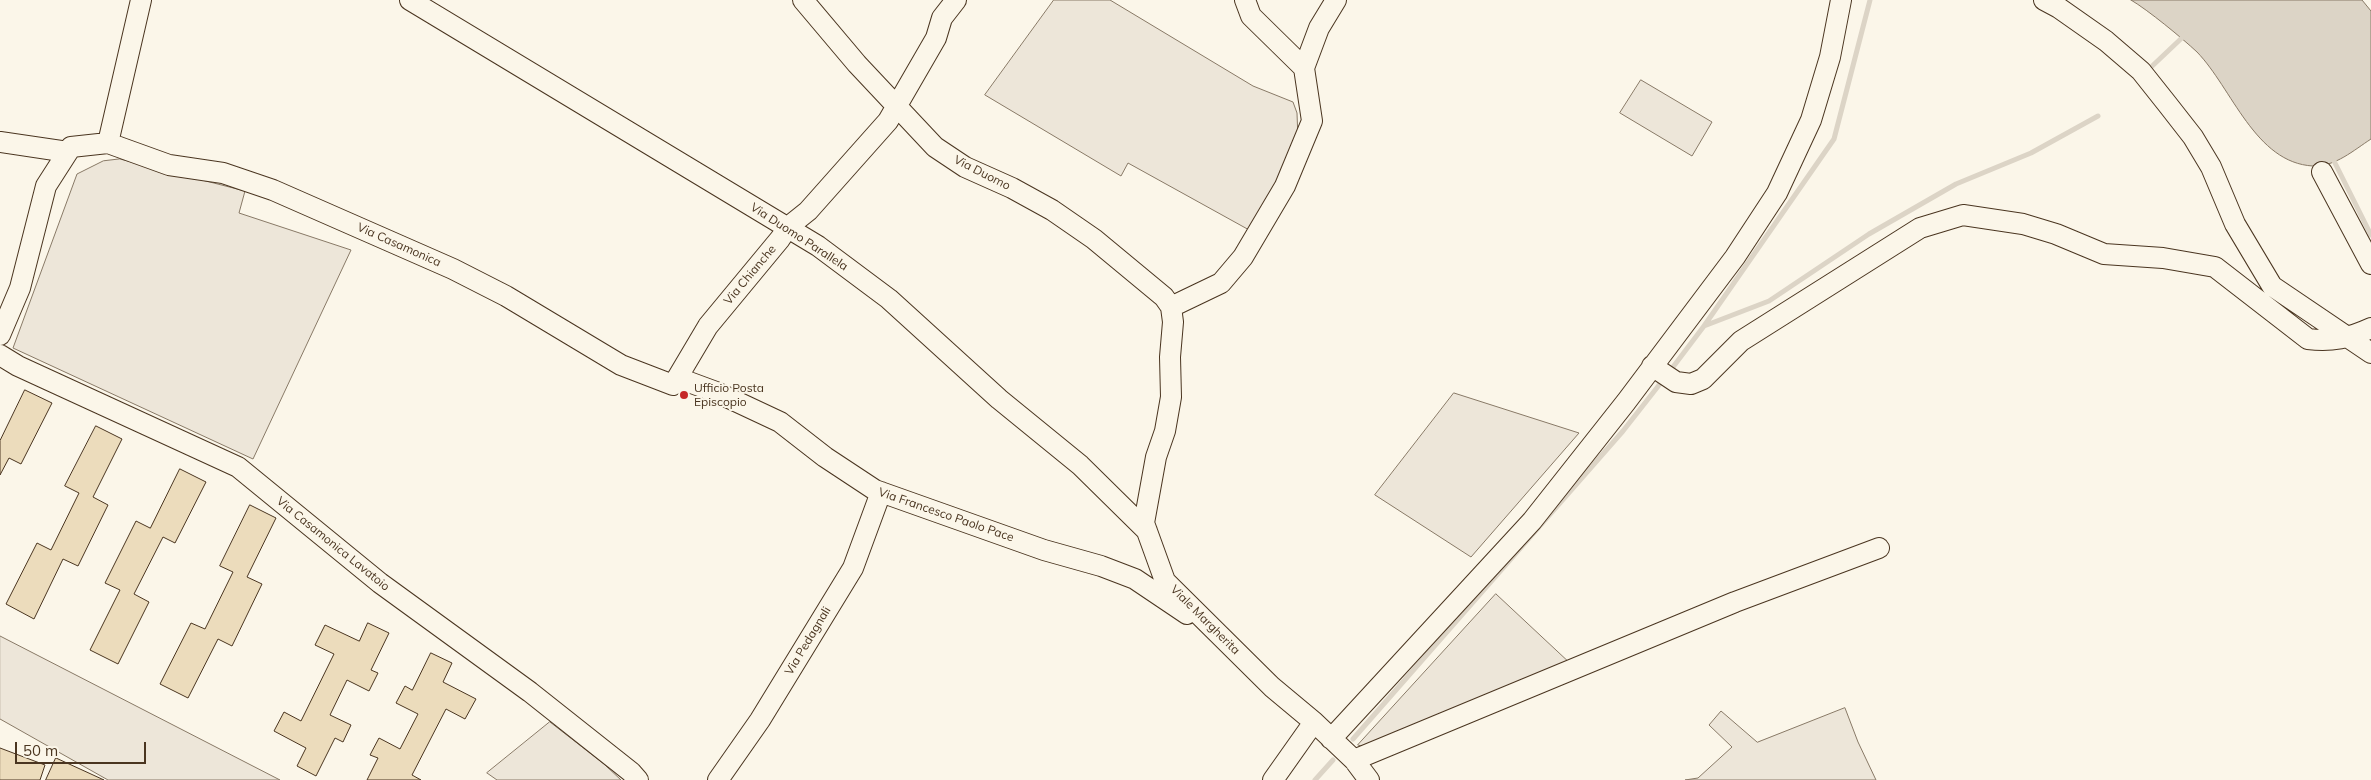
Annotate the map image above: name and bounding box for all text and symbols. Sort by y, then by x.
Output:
street label: Via Duomo [951,153,1013,193]
street label: Via Duomo Parallela [748,200,850,274]
street label: Via Casamonica [355,220,443,270]
street label: Via Chianche [721,242,779,308]
place label: Ufficio Posta Episcopio [694,381,764,409]
marker: Ufficio Posta Episcopio [678,389,690,401]
street label: Via Francesco Paolo Pace [876,485,1016,545]
street label: Via Casamonica Lavatoio [274,494,392,594]
street label: Viale Margherita [1167,582,1243,658]
street label: Via Pedagnali [782,604,834,678]
scale bar [18,732,149,764]
text: 50 m [23,741,58,760]

